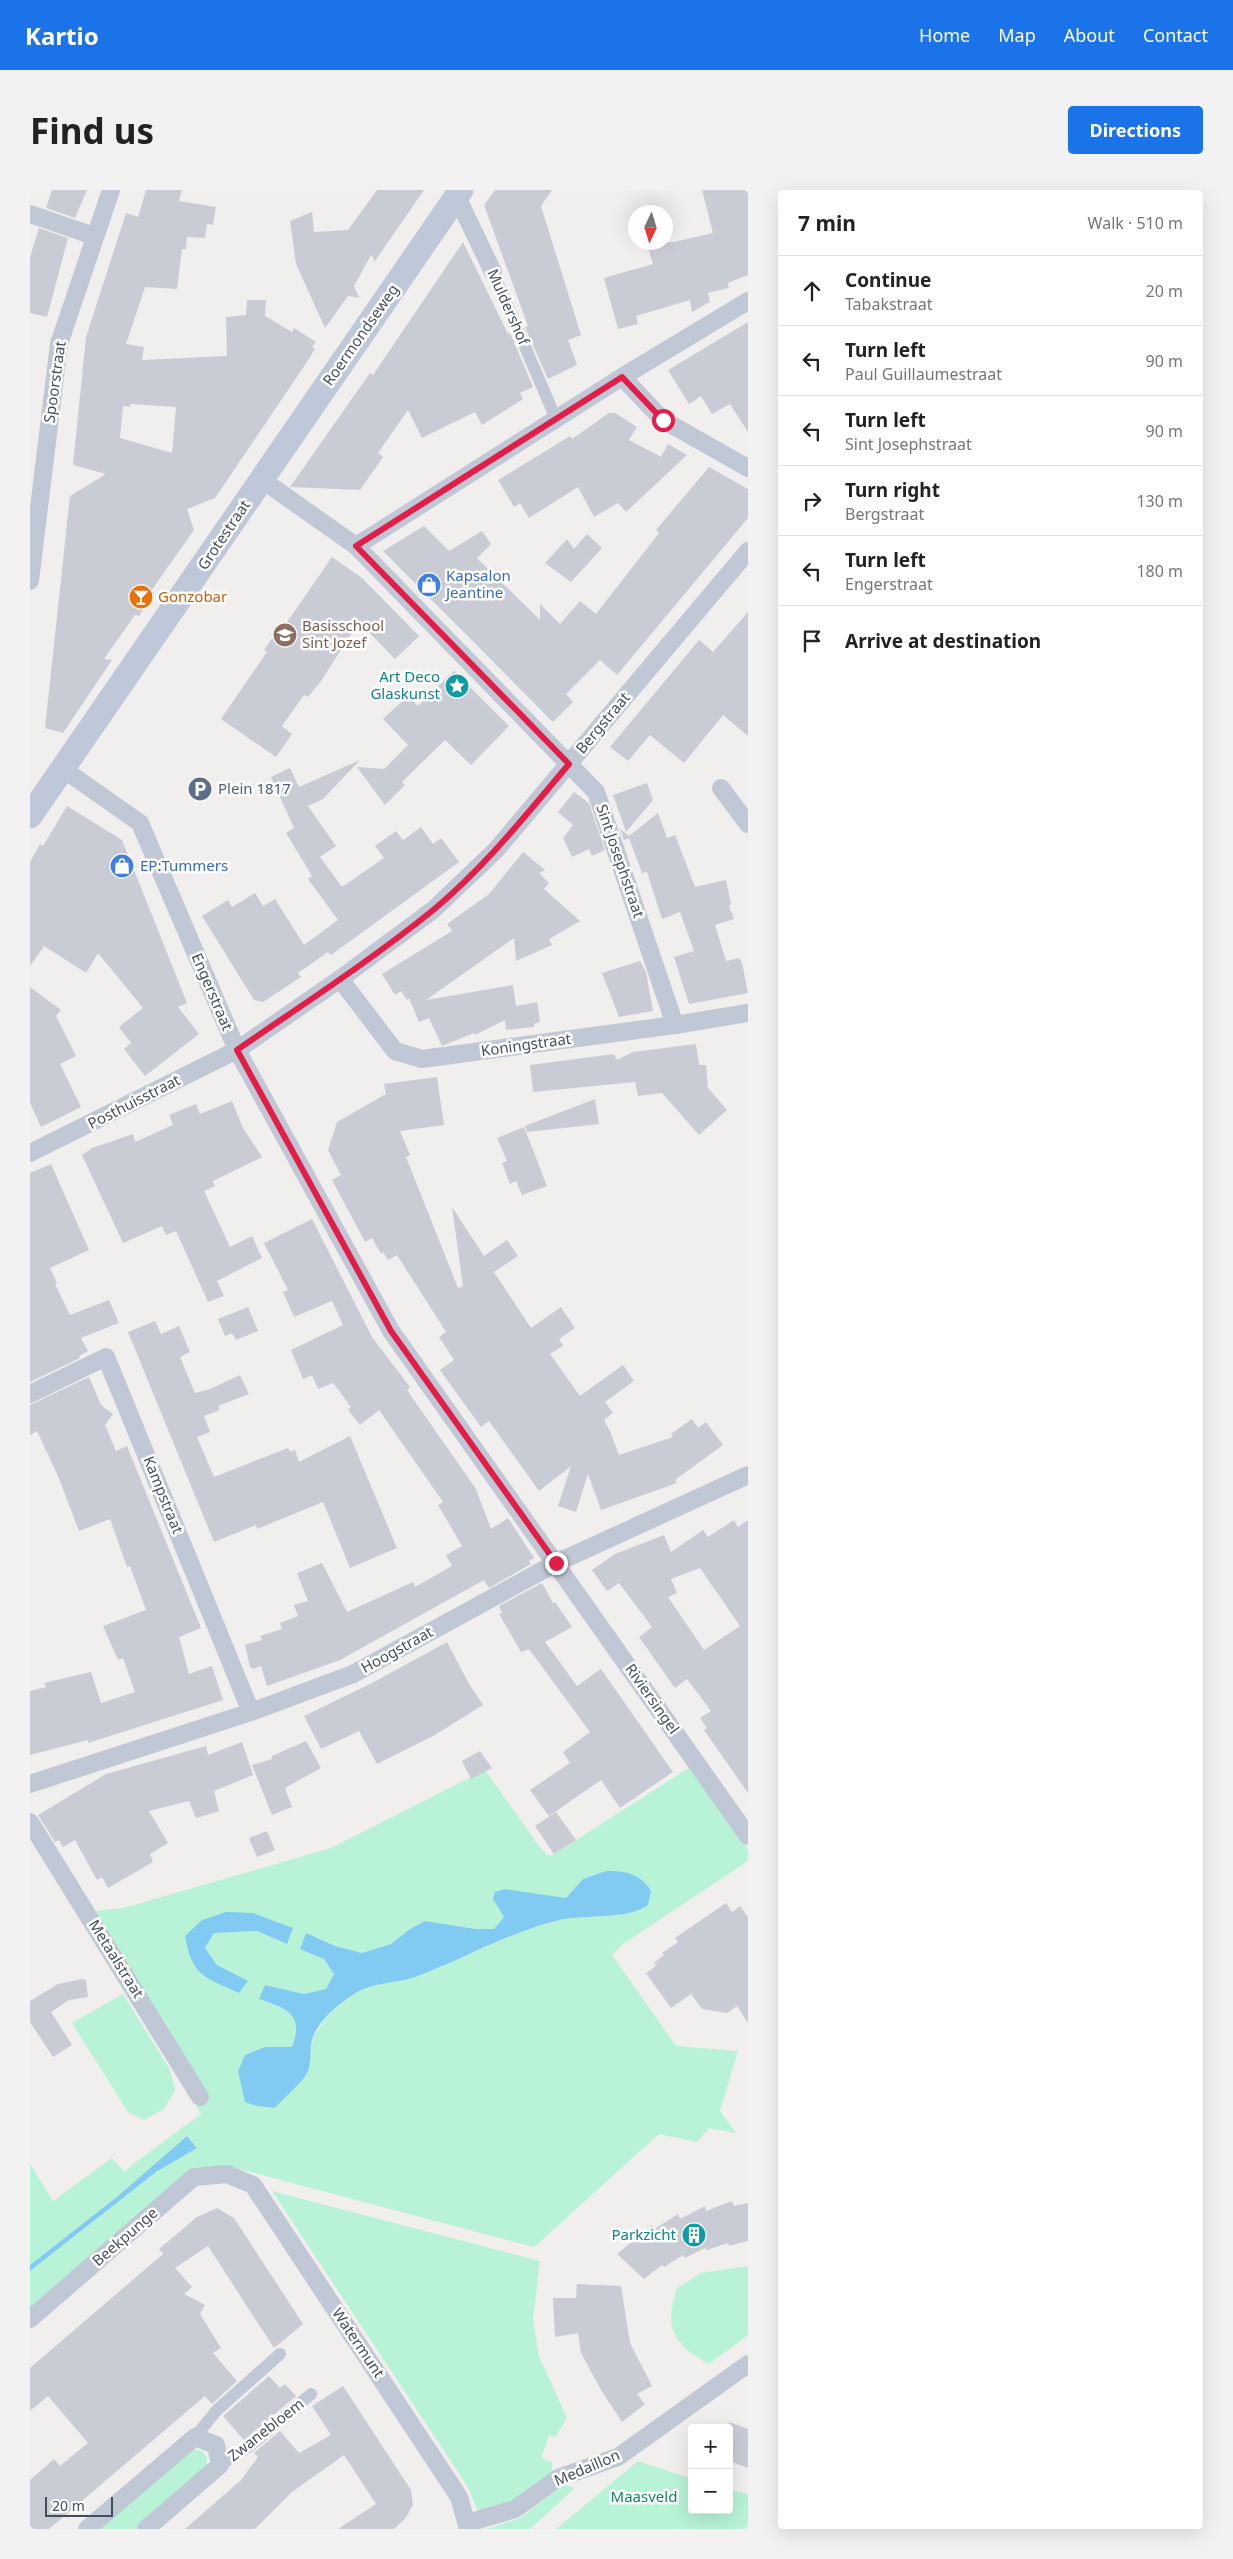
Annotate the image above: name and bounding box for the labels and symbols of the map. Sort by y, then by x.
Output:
north arrow [628,205,673,250]
street label: Muldershof [483,265,535,349]
street label: Roermondseweg [318,280,403,389]
street label: Spoorstraat [38,339,70,424]
route start [652,409,675,432]
street label: Grotestraat [192,495,254,573]
place label: Kapsalon Jeantine [444,565,511,602]
shop icon: Kapsalon Jeantine [416,572,442,598]
bar icon: Gonzobar [128,584,154,610]
place label: Gonzobar [158,586,227,606]
place label: Basisschool Sint Jozef [302,615,384,652]
school or university icon: Basisschool Sint Jozef [272,622,298,648]
place label: Art Deco Glaskunst [370,666,441,703]
place icon: Art Deco Glaskunst [444,673,470,699]
street label: Bergstraat [571,687,634,757]
parking icon: Plein 1817 [187,776,213,802]
place label: Plein 1817 [218,778,291,798]
street label: Sint Josephstraat [592,801,650,921]
shop icon: EP:Tummers [109,853,135,879]
place label: EP:Tummers [140,855,228,875]
street label: Engerstraat [188,950,238,1034]
street label: Koningstraat [480,1028,573,1060]
street label: Posthuisstraat [84,1069,184,1133]
street label: Kampstraat [139,1453,189,1537]
route end [545,1552,568,1575]
street label: Hoogstraat [357,1621,437,1677]
street label: Riviersingel [621,1659,684,1737]
street label: Metaalstraat [85,1915,149,2002]
street label: Beekpunge [88,2202,161,2270]
building icon: Parkzicht [681,2222,707,2248]
place label: Parkzicht [611,2224,677,2244]
street label: Watermunt [328,2304,390,2382]
street label: Zwanebloem [223,2393,307,2465]
street label: Medaillon [551,2444,623,2490]
park label: Maasveld [611,2486,677,2506]
scale bar [45,2494,112,2517]

